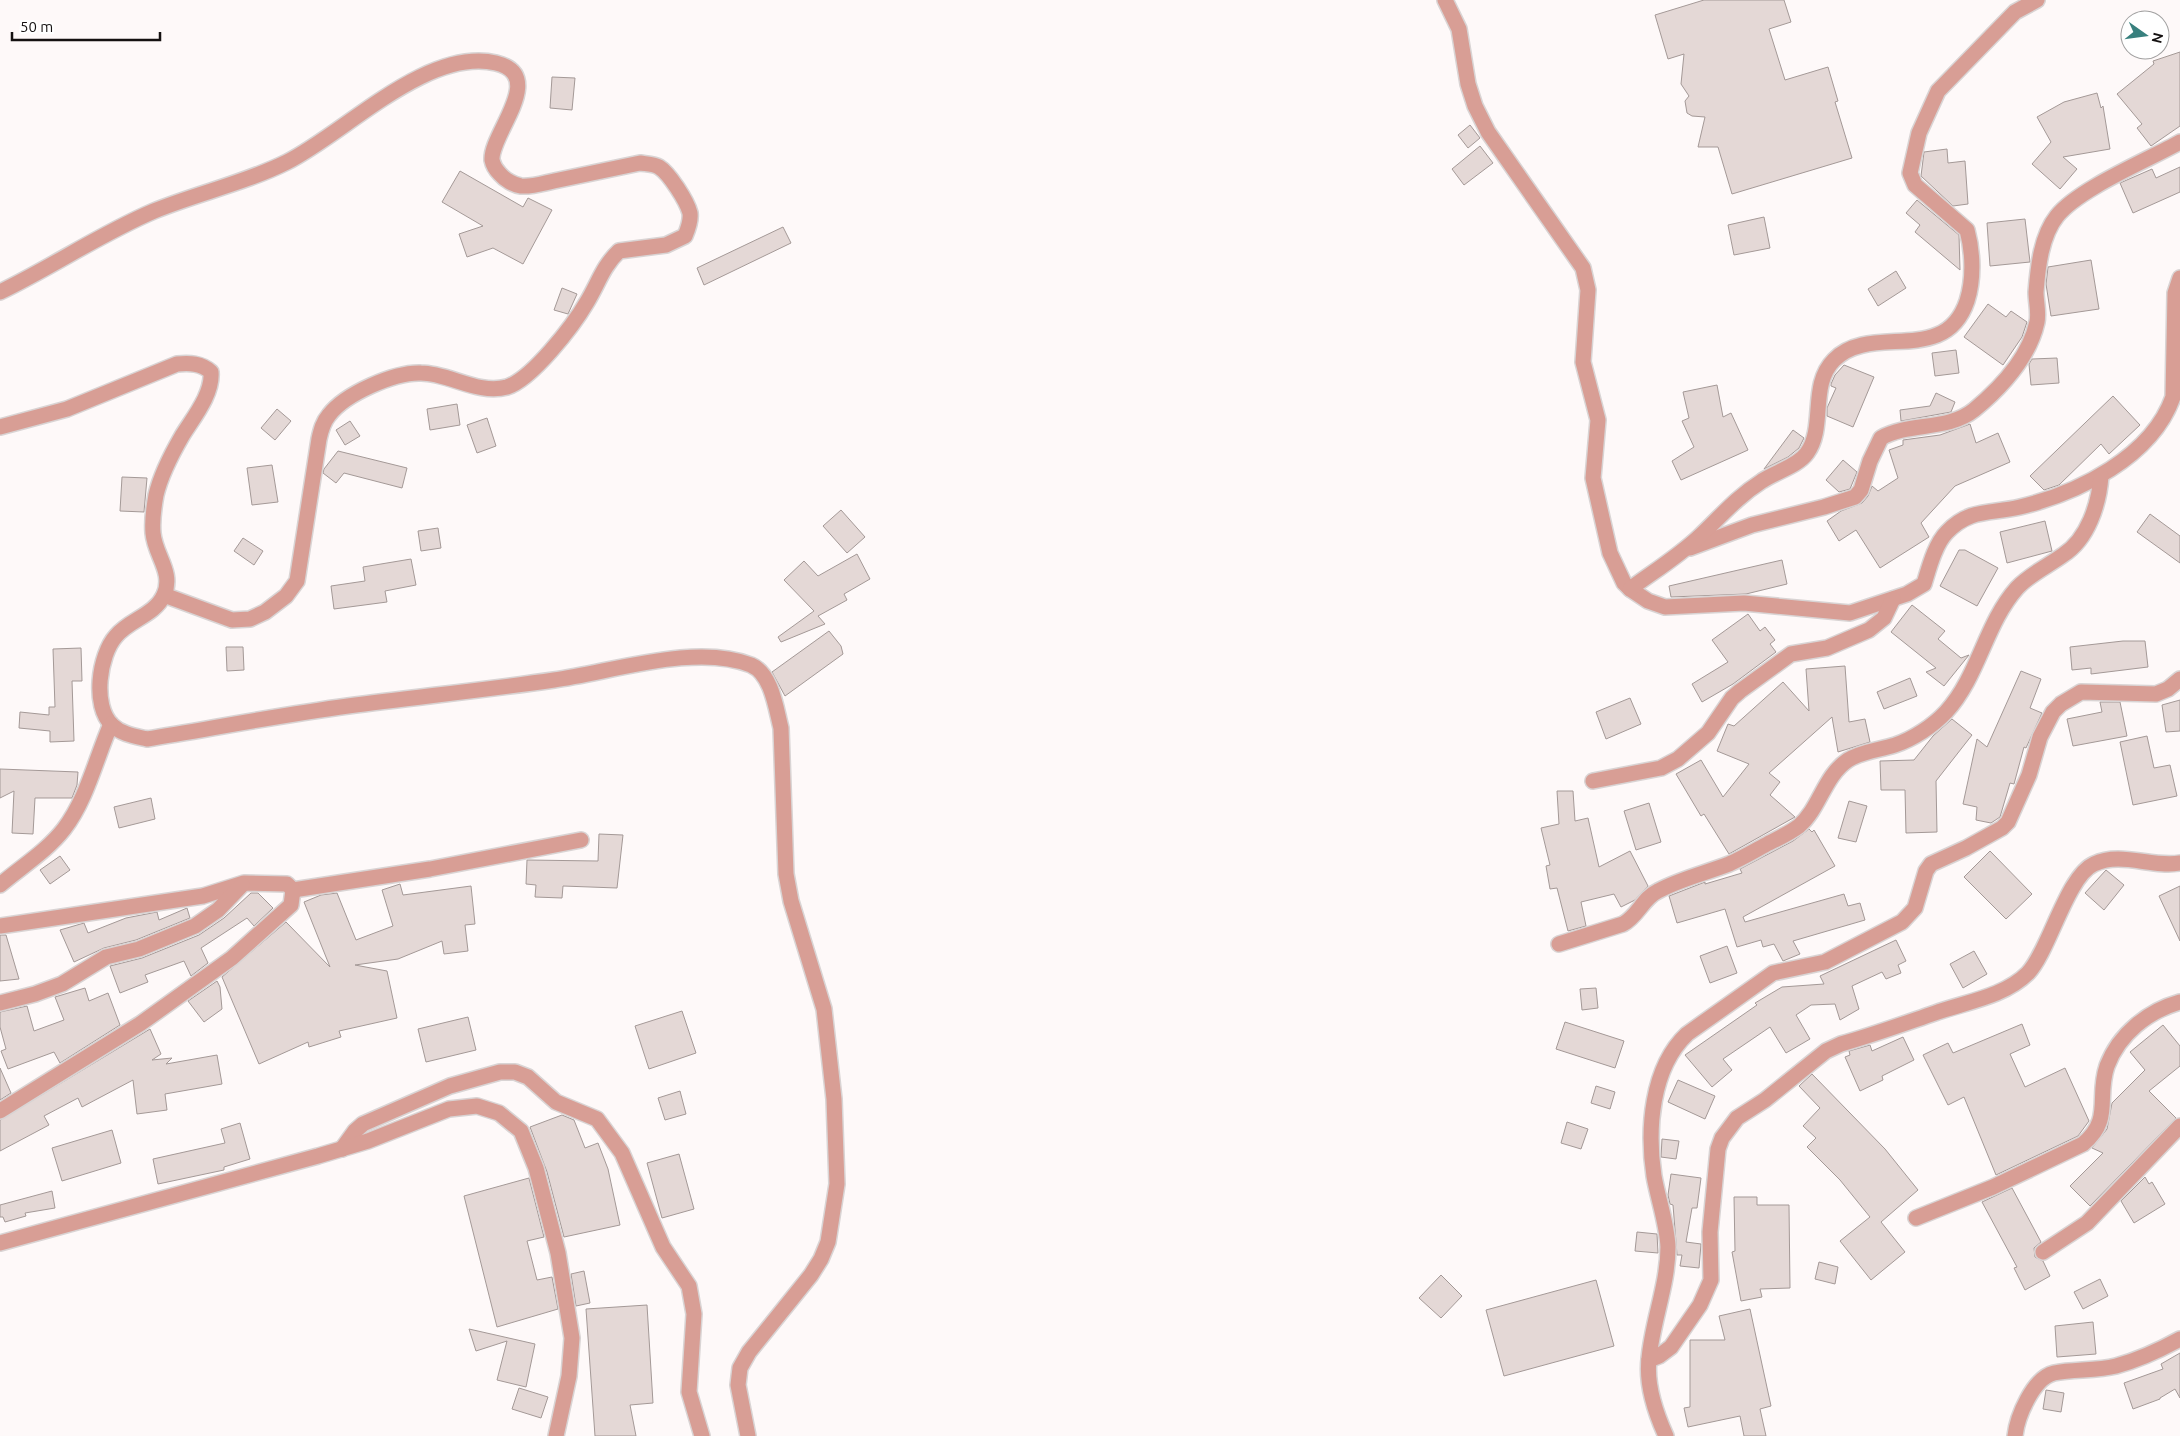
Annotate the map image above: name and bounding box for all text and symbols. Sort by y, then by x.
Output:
scale bar [12,10,160,42]
north arrow [2120,10,2170,60]
text: 50 m [20,18,53,35]
text: N [2149,31,2167,45]

